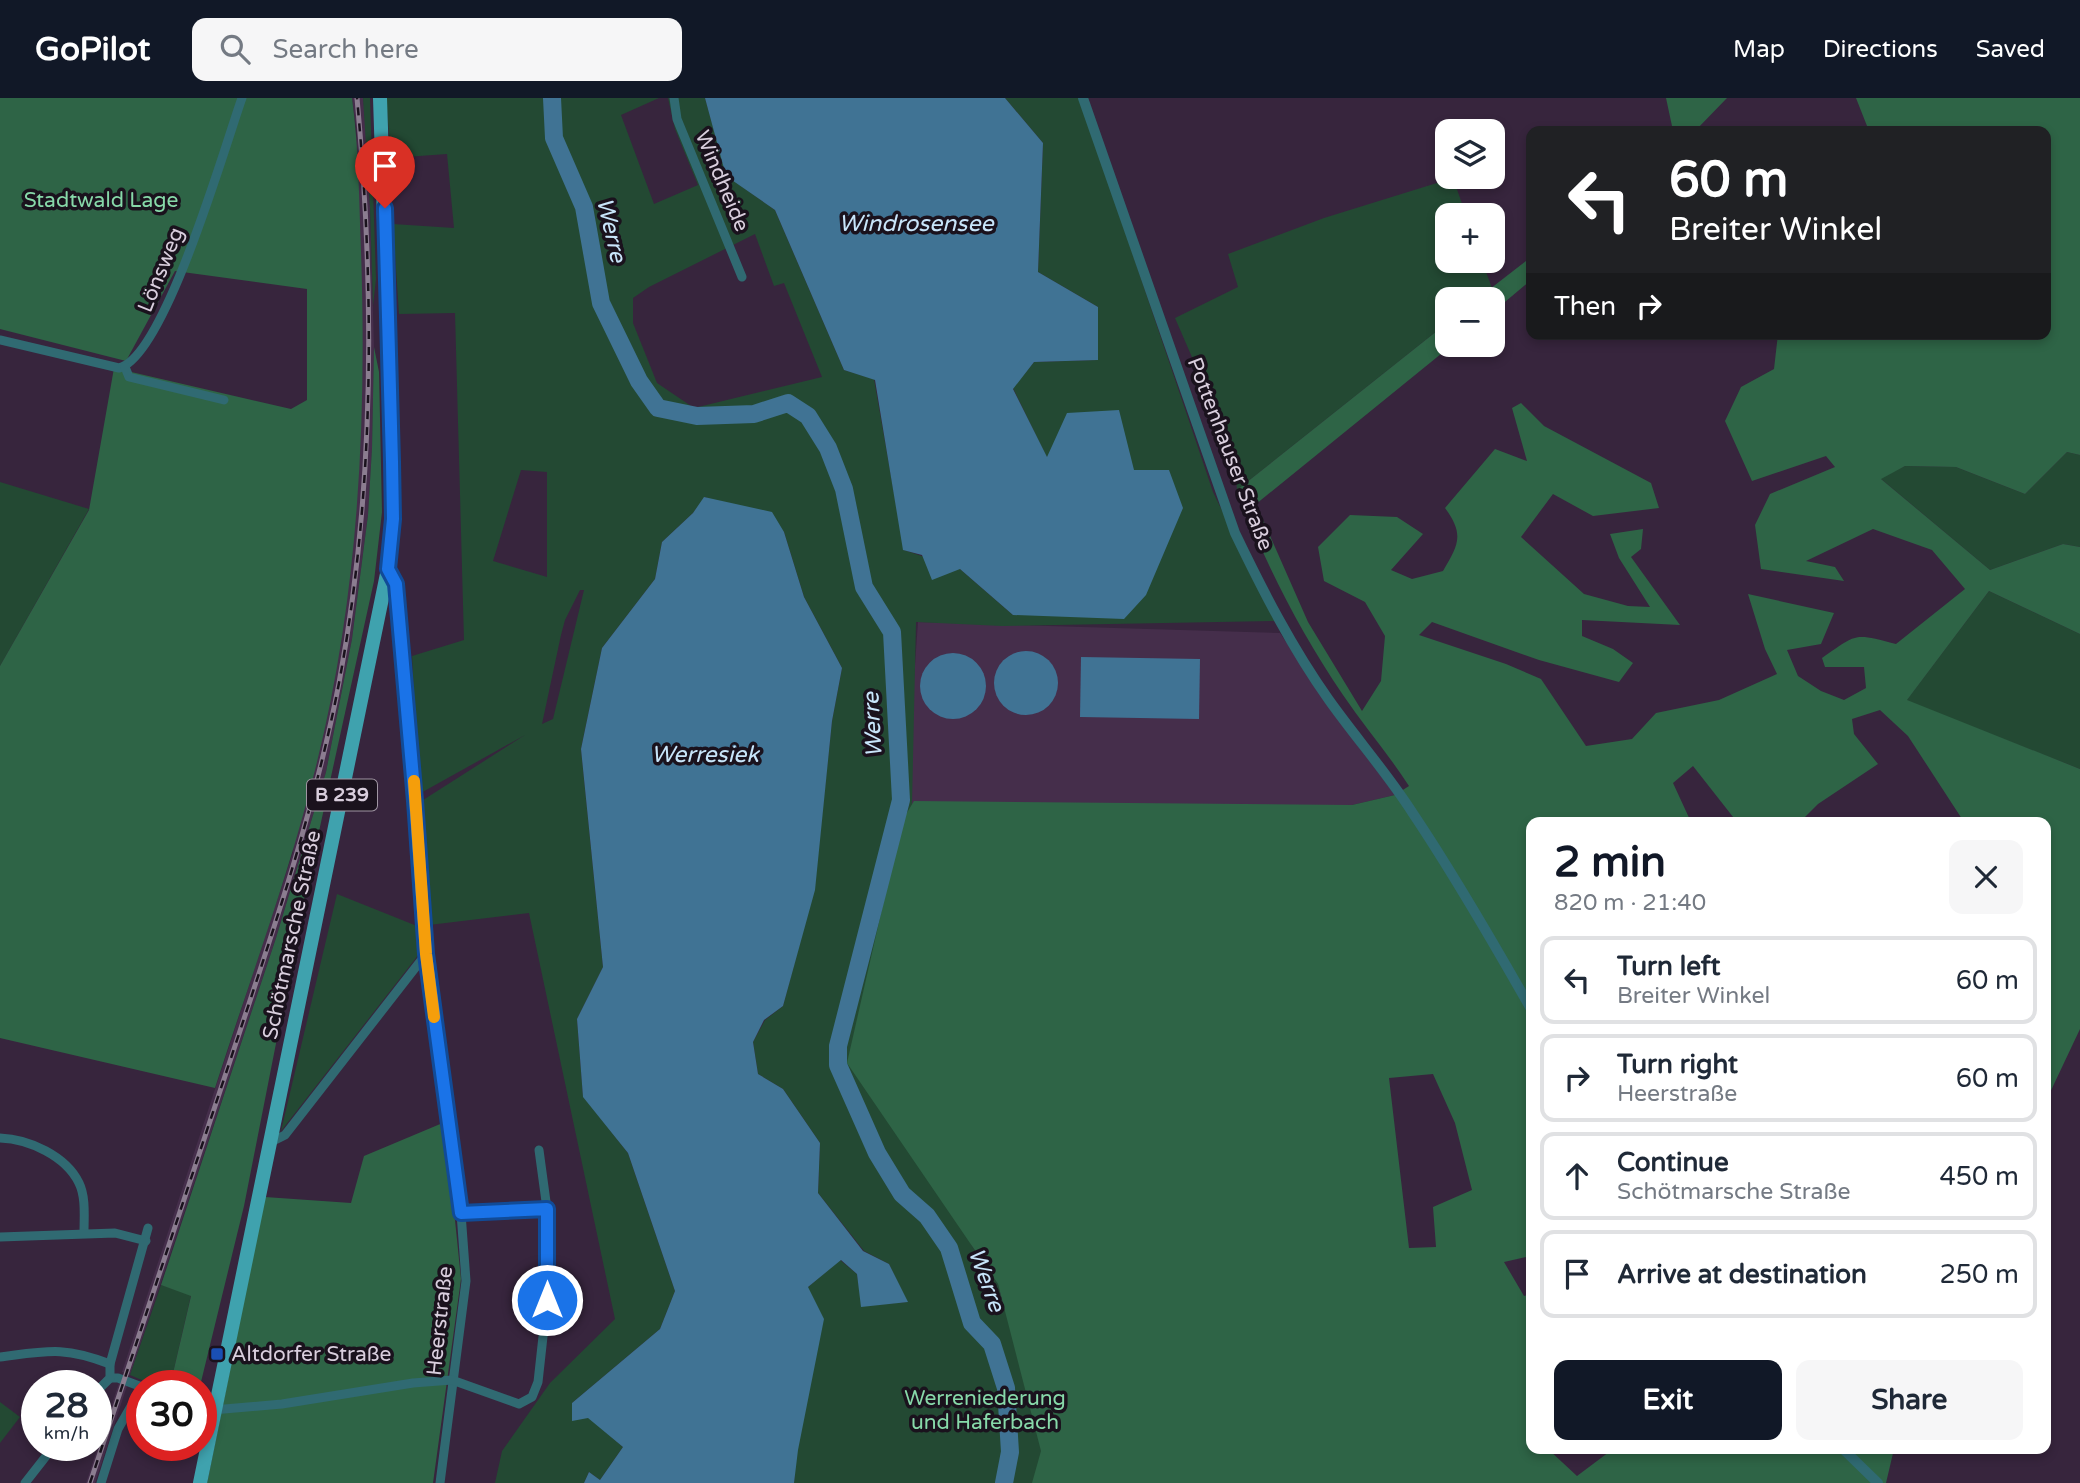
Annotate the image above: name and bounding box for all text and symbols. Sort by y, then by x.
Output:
search box [192,18,682,81]
text: GoPilot [35,30,150,69]
icon: search [216,30,254,68]
text: Search here [272,34,419,65]
text: Map [1733,35,1785,64]
text: Directions [1823,35,1938,64]
text: Saved [1976,35,2045,64]
map controls [1435,119,1505,357]
button: layers [1435,119,1505,189]
street label: Windheide [690,127,755,235]
pin [355,136,415,208]
icon: arrive [366,147,404,185]
text: 60 m [1669,151,1788,210]
icon: left [1554,154,1645,245]
park label: Stadtwald Lage [24,188,178,213]
water label: Werre [590,195,632,267]
button: + [1435,203,1505,273]
water label: Windrosensee [839,210,995,238]
text: Breiter Winkel [1669,211,1882,249]
street label: Lönsweg [133,224,189,316]
button: − [1435,287,1505,357]
icon: right [1630,287,1668,325]
text: Then [1554,291,1616,322]
street label: Pottenhauser Straße [1182,354,1278,554]
water label: Werre [857,690,889,758]
water label: Werresiek [651,741,760,769]
road number: B 239 [307,780,377,810]
street label: Schötmarsche Straße [258,828,326,1042]
text: 2 min [1554,837,1666,888]
button: close [1949,840,2023,914]
text: 820 m · 21:40 [1554,889,1706,917]
text: Turn left [1617,951,1720,982]
icon: left [1558,961,1596,999]
text: 60 m [1956,965,2019,996]
text: Breiter Winkel [1617,982,1770,1010]
text: Turn right [1617,1049,1738,1080]
icon: right [1558,1059,1596,1097]
text: 60 m [1956,1063,2019,1094]
text: Heerstraße [1617,1080,1737,1108]
text: Continue [1617,1147,1729,1178]
icon: ahead [1558,1157,1596,1195]
text: 450 m [1939,1161,2019,1192]
text: Schötmarsche Straße [1617,1178,1850,1206]
water label: Werre [962,1244,1011,1317]
icon: arrive [1558,1255,1596,1293]
text: Arrive at destination [1617,1259,1867,1290]
text: 250 m [1939,1259,2019,1290]
position arrow [510,1263,584,1337]
street label: Heerstraße [422,1265,458,1377]
place label: Altdorfer Straße [231,1342,392,1367]
marker: Altdorfer Straße [209,1346,225,1362]
button: Exit [1554,1360,1782,1440]
button: Share [1796,1360,2023,1440]
speed limit sign: 30 [126,1370,217,1461]
text: 28 [45,1385,88,1427]
park label: Werreniederung und Haferbach [904,1386,1066,1435]
text: km/h [44,1422,89,1444]

